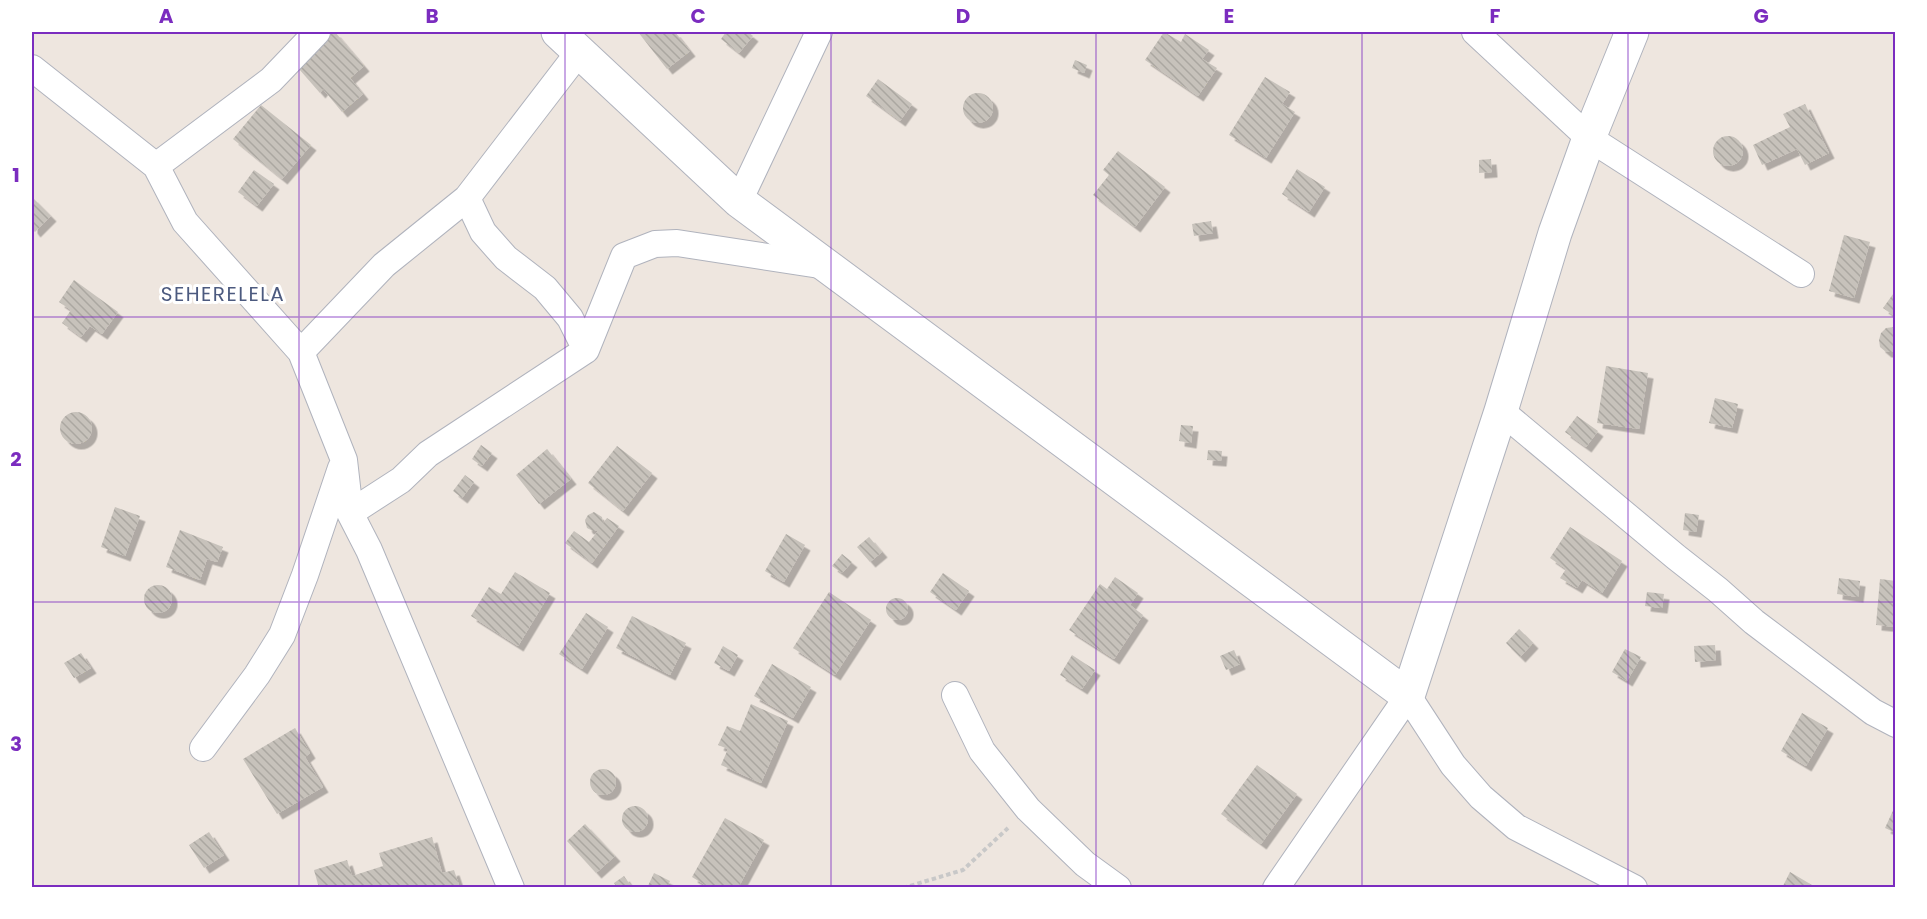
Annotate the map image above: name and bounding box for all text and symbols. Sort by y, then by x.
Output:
text: A [159,2,174,30]
text: B [425,2,439,30]
text: C [690,2,706,30]
text: D [956,2,970,30]
text: E [1224,2,1234,30]
text: F [1490,2,1501,30]
text: G [1753,2,1769,30]
text: 1 [12,161,20,189]
district label: SEHERELELA [161,280,285,308]
text: 2 [10,445,22,473]
text: 3 [10,730,22,758]

